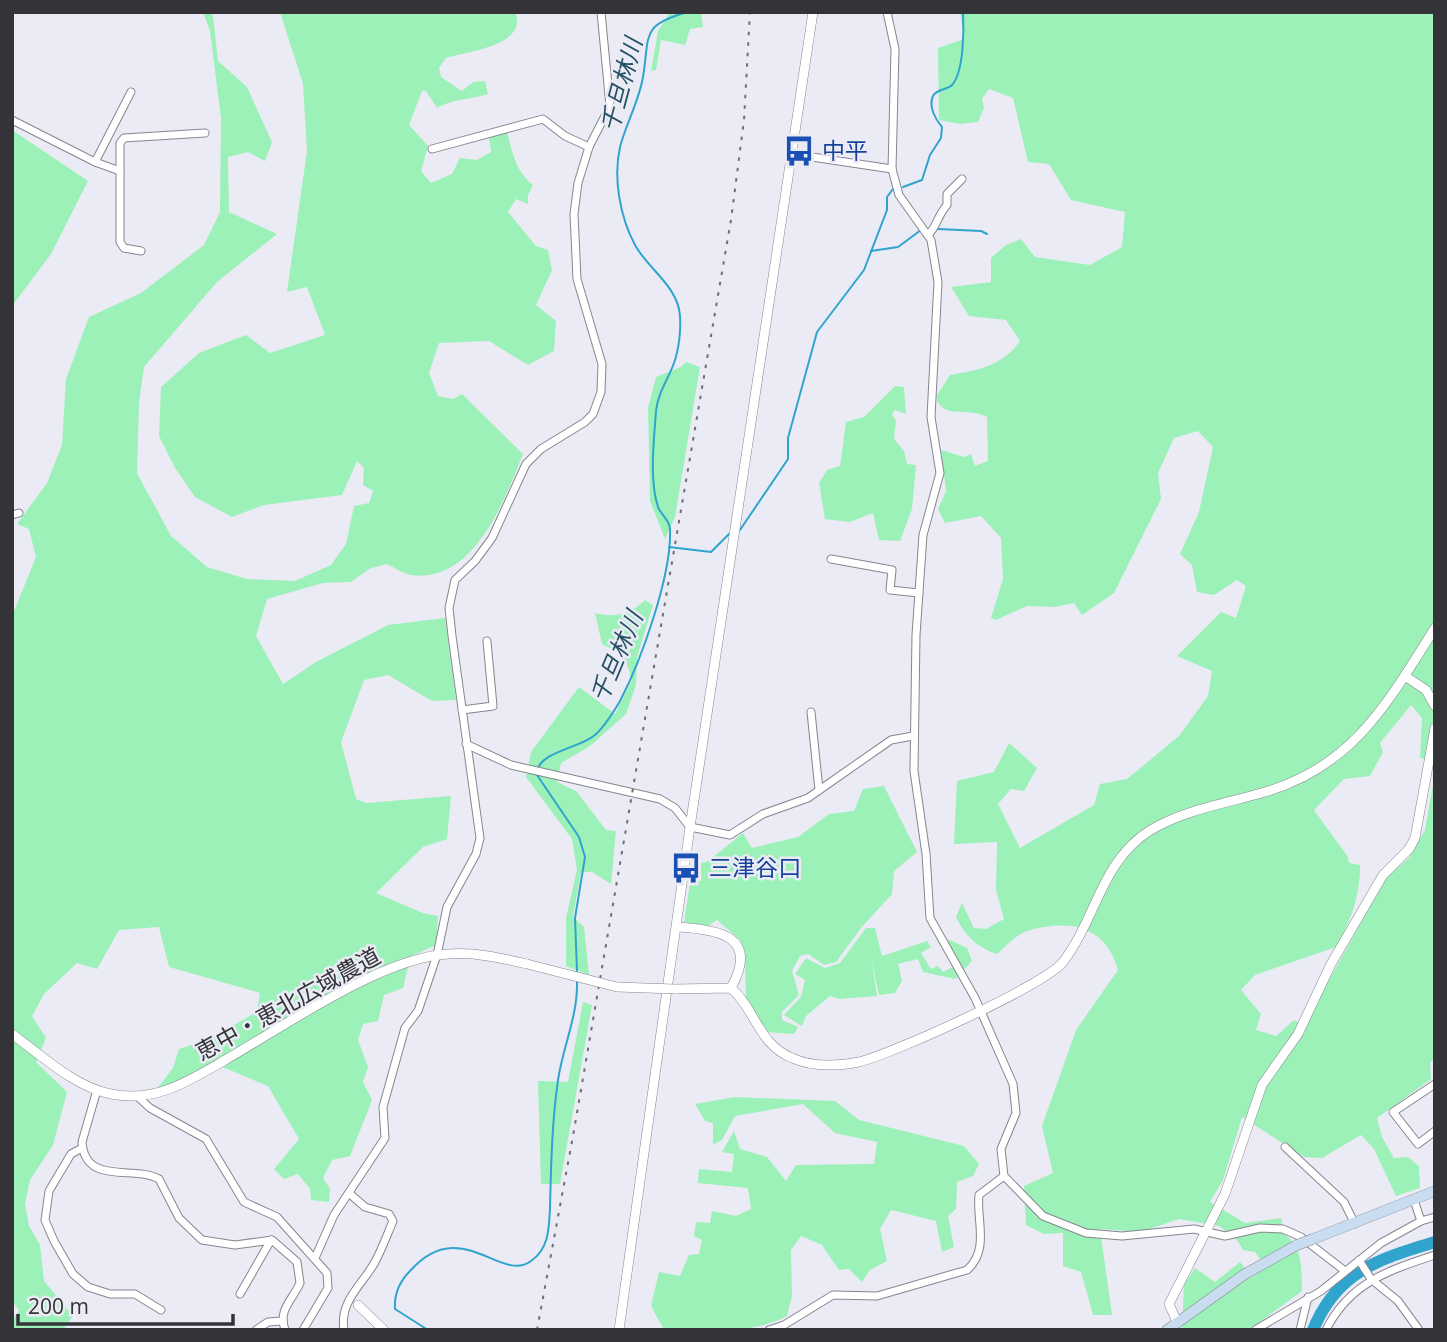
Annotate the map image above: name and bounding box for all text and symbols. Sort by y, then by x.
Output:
water label: 千旦林川 [592,31,650,135]
bus stop icon: 中平 [782,134,816,168]
place label: 中平 [822,134,868,166]
water label: 千旦林川 [582,603,651,707]
bus stop icon: 三津谷口 [669,851,703,885]
place label: 三津谷口 [709,851,801,883]
street label: 恵中・恵北広域農道 [189,939,386,1067]
scale bar [18,1282,233,1326]
text: 200 m [28,1292,89,1320]

